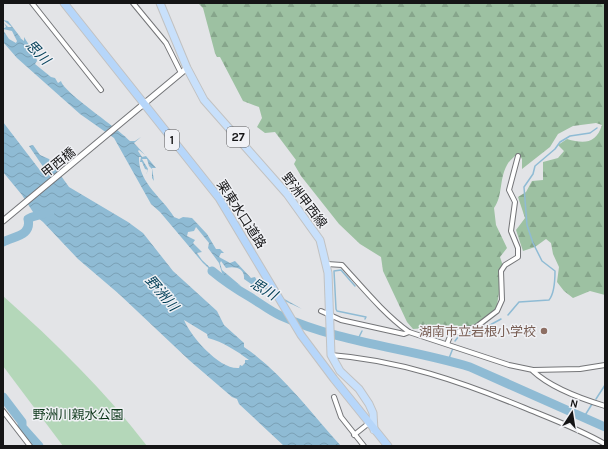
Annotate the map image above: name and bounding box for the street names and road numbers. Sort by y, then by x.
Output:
road number: 27 [227,127,249,147]
road number: 1 [165,130,179,150]
street label: 甲西橋 [38,144,78,180]
street label: 野洲甲西線 [279,170,330,231]
street label: 栗東水口道路 [214,177,269,251]

